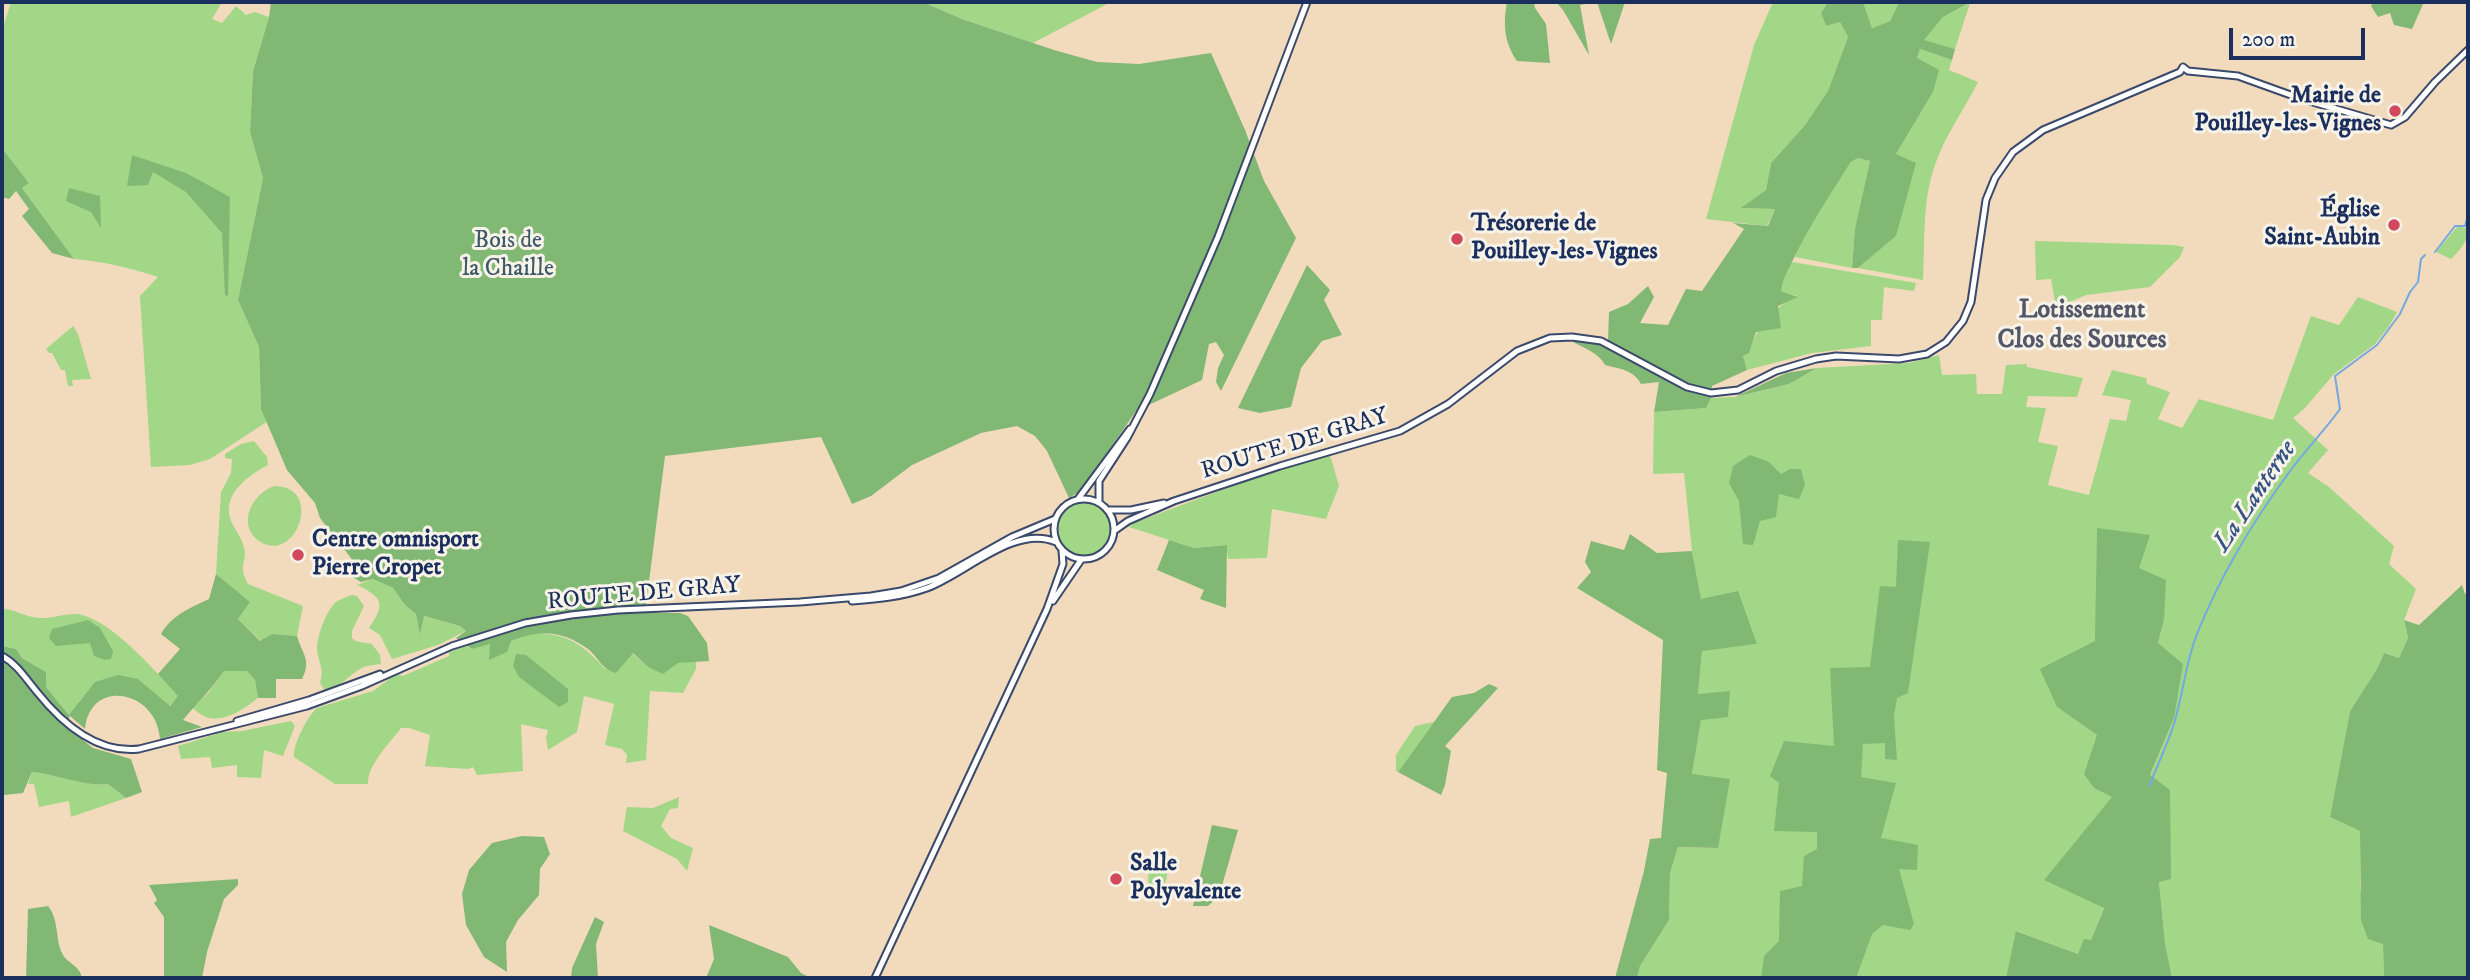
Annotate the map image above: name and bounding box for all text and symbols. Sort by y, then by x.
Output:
scale bar [2232,14,2368,58]
text: 200 m [2242,27,2295,53]
place label: Mairie de Pouilley-les-Vignes [2195,83,2381,139]
marker: Mairie de Pouilley-les-Vignes [2387,103,2403,119]
place label: Église Saint-Aubin [2264,197,2380,253]
place label: Trésorerie de Pouilley-les-Vignes [1471,211,1657,267]
marker: Église Saint-Aubin [2386,217,2402,233]
park label: Bois de la Chaille [462,228,554,284]
marker: Trésorerie de Pouilley-les-Vignes [1449,231,1465,247]
district label: Lotissement Clos des Sources [1998,296,2166,358]
street label: ROUTE DE GRAY [1198,403,1392,487]
water label: La Lanterne [2208,436,2304,558]
place label: Centre omnisport Pierre Cropet [312,527,479,583]
marker: Centre omnisport Pierre Cropet [290,547,306,563]
street label: ROUTE DE GRAY [546,572,742,618]
place label: Salle Polyvalente [1130,851,1241,907]
marker: Salle Polyvalente [1108,871,1124,887]

